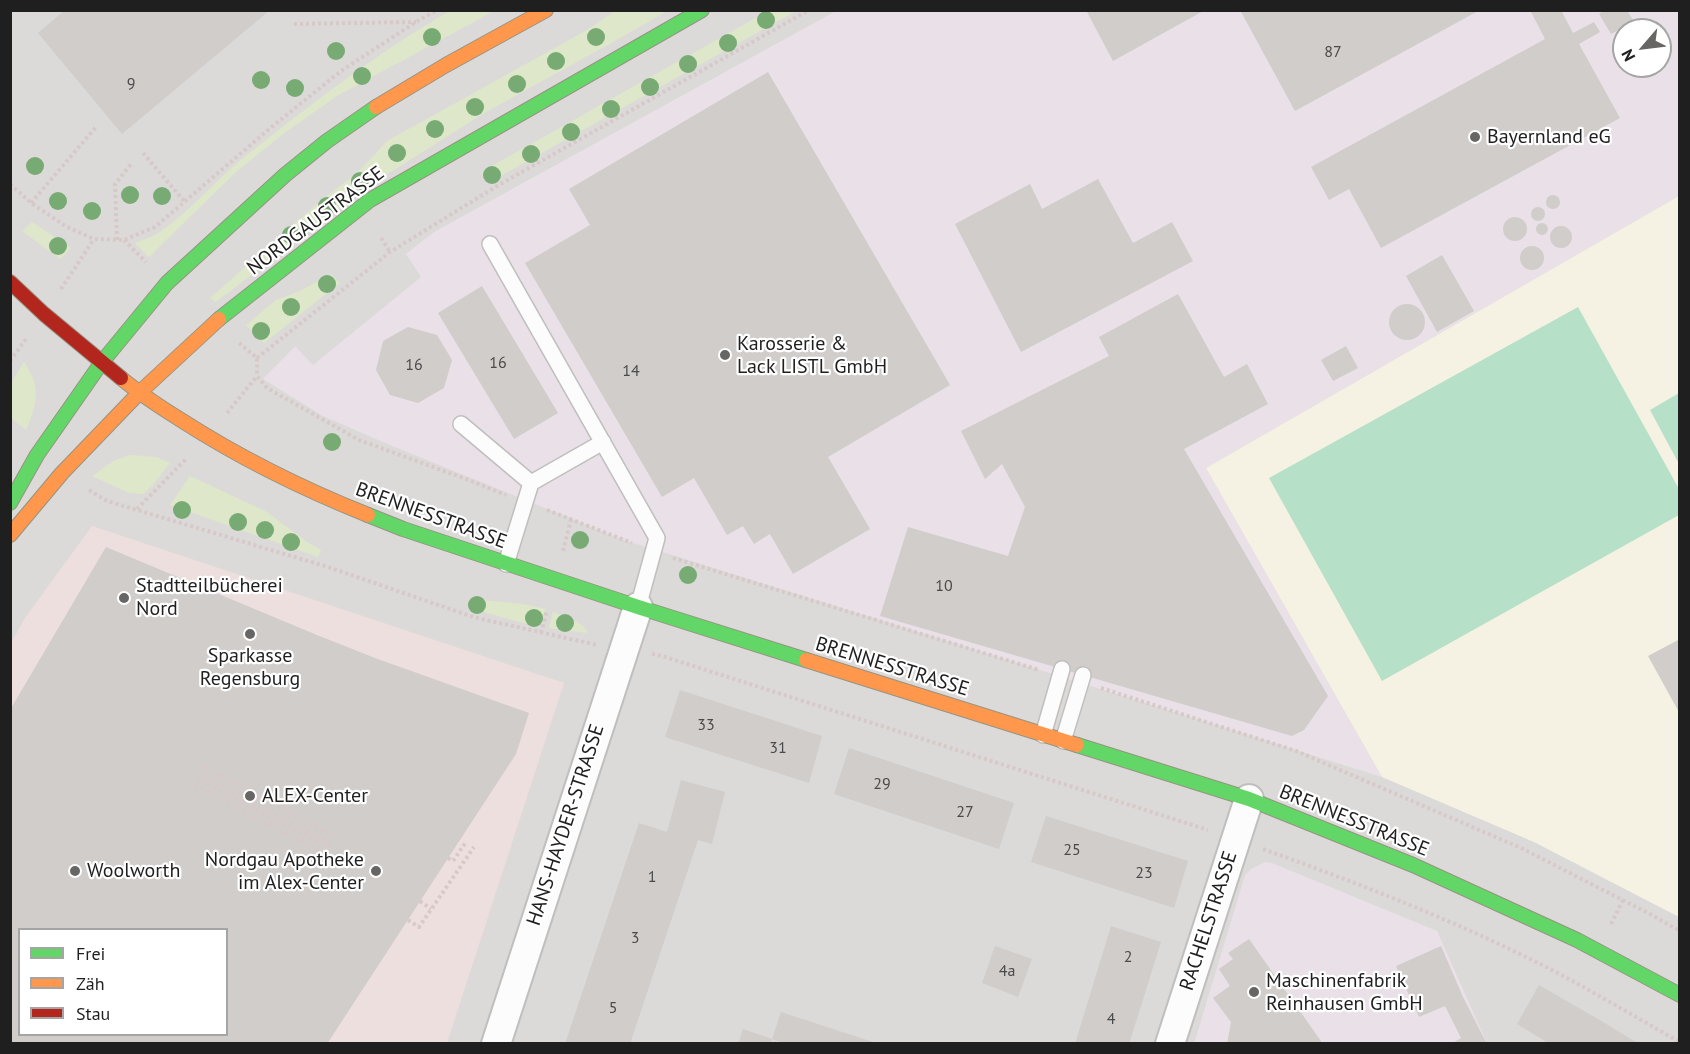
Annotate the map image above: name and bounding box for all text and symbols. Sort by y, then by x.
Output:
north arrow [1612,18,1672,78]
house number: 87 [1324,42,1342,62]
text: N [1617,46,1639,65]
house number: 9 [127,74,135,94]
place label: Bayernland eG [1487,125,1611,149]
marker: Bayernland eG [1468,130,1482,144]
street label: NORDGAUSTRASSE [243,162,389,280]
place label: Karosserie & Lack LISTL GmbH [737,332,887,379]
marker: Karosserie & Lack LISTL GmbH [718,348,732,362]
house number: 16 [489,353,507,373]
house number: 16 [405,355,423,375]
house number: 14 [622,361,640,381]
street label: BRENNESSTRASSE [352,477,510,555]
place label: Stadtteilbücherei Nord [136,574,283,621]
house number: 10 [935,576,953,596]
marker: Stadtteilbücherei Nord [117,591,131,605]
marker: Sparkasse Regensburg [243,627,257,641]
street label: BRENNESSTRASSE [812,632,972,702]
place label: Sparkasse Regensburg [200,644,300,691]
house number: 33 [697,715,715,735]
street label: HANS-HAYDER-STRASSE [522,721,610,929]
house number: 31 [769,738,787,758]
house number: 29 [873,774,891,794]
street label: BRENNESSTRASSE [1276,780,1432,862]
place label: ALEX-Center [262,784,368,808]
marker: ALEX-Center [243,789,257,803]
house number: 27 [956,802,974,822]
house number: 25 [1063,840,1081,860]
place label: Nordgau Apotheke im Alex-Center [205,848,364,895]
street label: RACHELSTRASSE [1175,848,1243,994]
place label: Woolworth [87,859,180,883]
house number: 23 [1135,863,1153,883]
marker: Woolworth [68,864,82,878]
marker: Nordgau Apotheke im Alex-Center [369,864,383,878]
house number: 1 [648,867,656,887]
legend [18,928,228,1036]
house number: 3 [631,928,639,948]
text: Frei [76,942,105,965]
house number: 2 [1124,947,1132,967]
house number: 4a [999,961,1015,981]
place label: Maschinenfabrik Reinhausen GmbH [1266,969,1423,1016]
text: Zäh [76,972,105,995]
marker: Maschinenfabrik Reinhausen GmbH [1247,985,1261,999]
house number: 5 [609,998,617,1018]
text: Stau [76,1002,110,1025]
house number: 4 [1107,1009,1115,1029]

